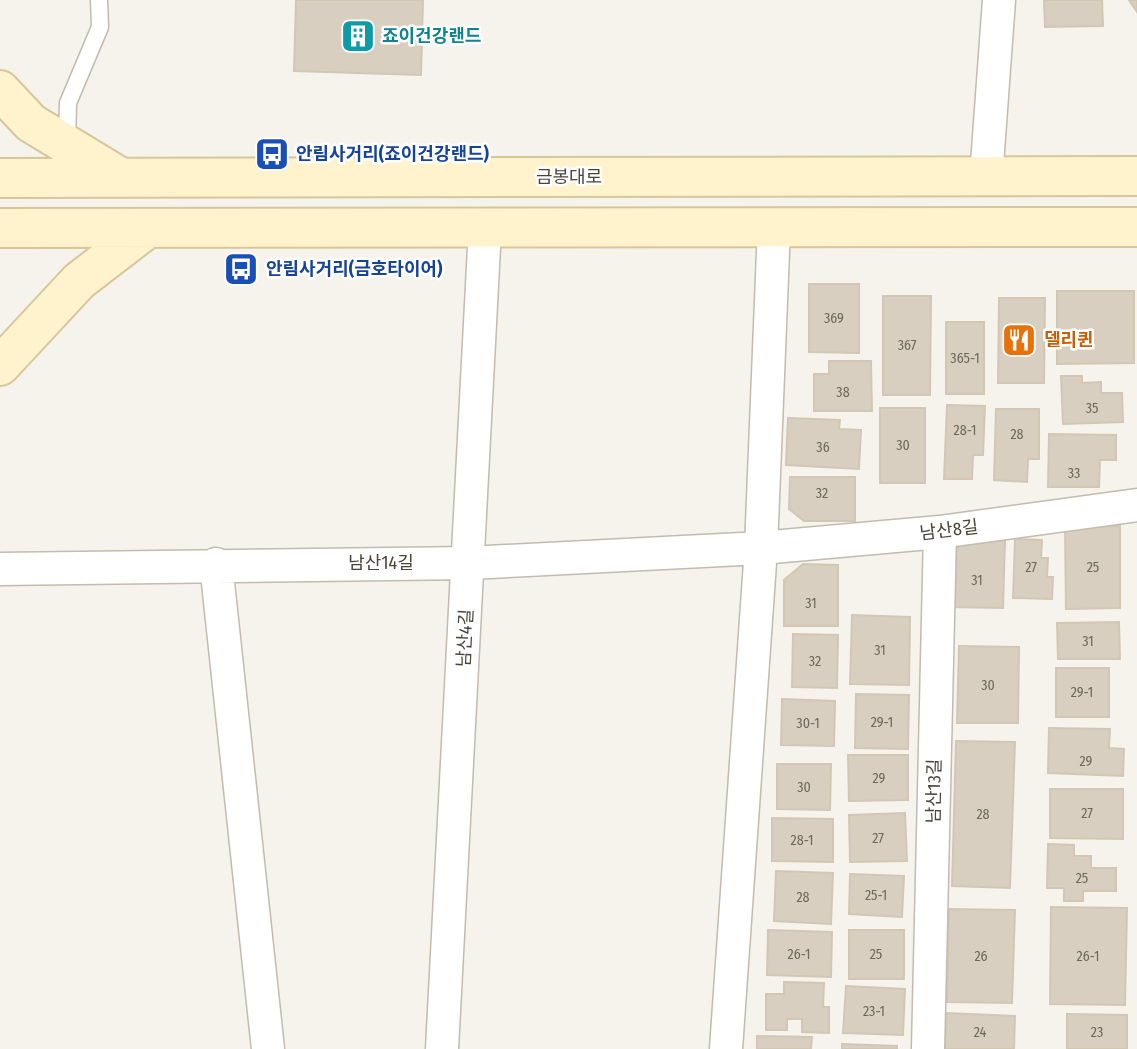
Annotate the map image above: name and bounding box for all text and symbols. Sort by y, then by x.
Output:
building icon: 죠이건강랜드 [339,17,377,55]
place label: 죠이건강랜드 [382,25,481,47]
bus stop icon: 안림사거리(죠이건강랜드) [253,135,291,173]
place label: 안림사거리(죠이건강랜드) [296,143,490,165]
street label: 금봉대로 [536,166,602,188]
bus stop icon: 안림사거리(금호타이어) [222,250,260,288]
place label: 안림사거리(금호타이어) [266,258,443,280]
house number: 369 [824,310,844,327]
restaurant icon: 델리퀸 [1000,321,1038,359]
place label: 델리퀸 [1044,329,1094,351]
house number: 367 [898,337,917,354]
house number: 365-1 [950,350,980,367]
house number: 38 [836,384,850,401]
house number: 35 [1086,400,1098,417]
house number: 28-1 [954,422,976,439]
house number: 28 [1010,426,1024,443]
house number: 30 [896,437,910,454]
house number: 36 [816,439,830,456]
house number: 33 [1068,465,1080,482]
house number: 32 [816,485,828,502]
street label: 남산8길 [919,516,979,544]
street label: 남산14길 [348,552,414,574]
house number: 27 [1025,559,1037,576]
house number: 25 [1087,559,1099,576]
house number: 31 [971,572,983,589]
house number: 31 [805,595,817,612]
street label: 남산4길 [452,608,478,668]
house number: 31 [1082,633,1094,650]
house number: 31 [874,642,886,659]
house number: 32 [809,653,821,670]
house number: 30 [981,677,995,694]
house number: 29-1 [1071,684,1093,701]
house number: 29-1 [871,714,893,731]
house number: 30-1 [796,715,820,732]
house number: 29 [1080,753,1093,770]
street label: 남산13길 [922,758,946,824]
house number: 29 [873,770,886,787]
house number: 30 [797,779,811,796]
house number: 27 [1081,805,1093,822]
house number: 28 [976,806,990,823]
house number: 27 [872,830,884,847]
house number: 28-1 [791,832,813,849]
house number: 25 [1076,870,1088,887]
house number: 25-1 [865,887,887,904]
house number: 28 [796,889,810,906]
house number: 26-1 [788,946,810,963]
house number: 25 [870,946,882,963]
house number: 26 [974,948,988,965]
house number: 26-1 [1077,948,1099,965]
house number: 23-1 [863,1003,885,1020]
house number: 24 [974,1024,987,1041]
house number: 23 [1091,1024,1103,1041]

